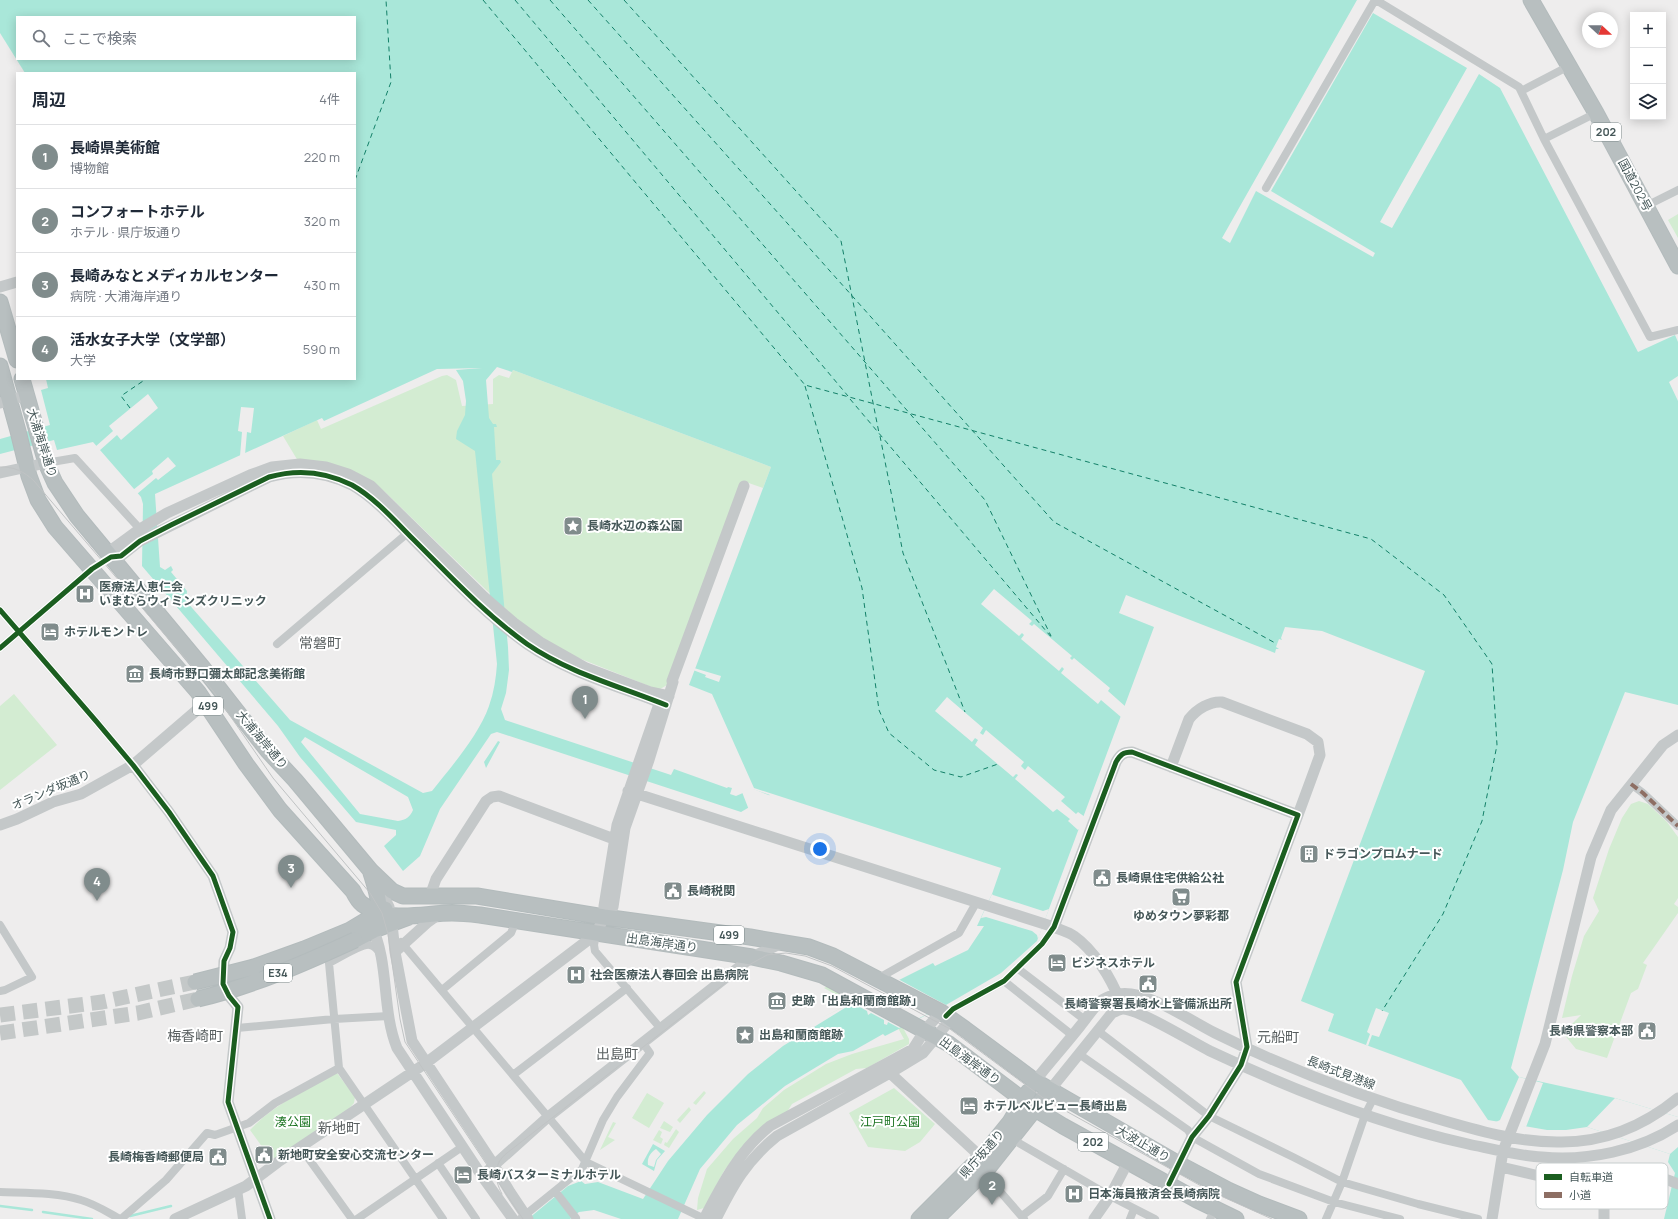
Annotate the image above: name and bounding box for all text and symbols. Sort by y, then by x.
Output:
north arrow [1582,12,1618,48]
map controls [1630,12,1666,120]
button: + [1630,12,1666,48]
search box [16,16,356,60]
icon: search [30,27,52,49]
text: ここで検索 [62,28,137,49]
button: − [1630,48,1666,84]
button: layers [1630,84,1666,120]
text: 周辺 [32,88,66,111]
text: 4件 [319,90,340,108]
road number: 202 [1591,123,1621,141]
text: 長崎県美術館 [70,137,160,158]
text: 1 [42,148,48,166]
text: 220 m [304,148,340,166]
street label: 国道202号 [1615,156,1656,214]
text: 博物館 [70,159,109,177]
text: コンフォートホテル [70,201,205,222]
text: 2 [41,212,49,230]
text: 320 m [304,212,340,230]
text: ホテル · 県庁坂通り [70,223,182,241]
text: 長崎みなとメディカルセンター [70,265,279,286]
text: 3 [41,276,49,294]
text: 430 m [304,276,340,294]
text: 病院 · 大浦海岸通り [70,287,182,305]
text: 活水女子大学（文学部） [70,329,235,350]
text: 4 [41,340,49,358]
text: 590 m [303,340,340,358]
text: 大学 [70,351,96,369]
street label: 大浦海岸通り [23,406,62,480]
place icon: 長崎水辺の森公園 [562,515,584,537]
place label: 長崎水辺の森公園 [587,517,683,534]
place label: 医療法人恵仁会 いまむらウィミンズクリニック [99,578,267,609]
hospital icon: 医療法人恵仁会 いまむらウィミンズクリニック [74,583,96,605]
hotel icon: ホテルモントレ [39,621,61,643]
place label: ホテルモントレ [64,623,148,640]
district label: 常磐町 [299,633,341,652]
museum icon: 長崎市野口彌太郎記念美術館 [124,663,146,685]
place label: 長崎市野口彌太郎記念美術館 [149,665,305,682]
pin: 1 [572,686,598,719]
road number: 499 [193,697,223,715]
street label: 大浦海岸通り [233,707,292,773]
street label: オランダ坂通り [9,765,93,814]
your location [810,839,830,859]
building icon: ドラゴンプロムナード [1298,843,1320,865]
place label: ドラゴンプロムナード [1323,845,1443,862]
pin: 3 [278,855,304,888]
public building icon: 長崎県住宅供給公社 [1091,867,1113,889]
pin: 4 [84,868,110,901]
place label: 長崎県住宅供給公社 [1116,869,1224,886]
public building icon: 長崎税関 [662,880,684,902]
place label: 長崎税関 [687,882,735,899]
supermarket icon: ゆめタウン夢彩都 [1170,886,1192,908]
place label: ゆめタウン夢彩都 [1133,907,1229,924]
road number: 499 [714,926,744,944]
street label: 出島海岸通り [625,929,699,956]
hotel icon: ビジネスホテル [1046,952,1068,974]
place label: ビジネスホテル [1071,954,1155,971]
road number: E34 [264,964,292,982]
hospital icon: 社会医療法人春回会 出島病院 [565,964,587,986]
place label: 社会医療法人春回会 出島病院 [590,966,748,983]
public building icon: 長崎警察署長崎水上警備派出所 [1137,973,1159,995]
museum icon: 史跡「出島和蘭商館跡」 [766,990,788,1012]
place label: 史跡「出島和蘭商館跡」 [791,992,923,1009]
place label: 長崎警察署長崎水上警備派出所 [1064,995,1232,1012]
public building icon: 長崎県警察本部 [1636,1020,1658,1042]
place label: 長崎県警察本部 [1549,1022,1633,1039]
place icon: 出島和蘭商館跡 [734,1024,756,1046]
district label: 梅香崎町 [167,1026,223,1045]
place label: 出島和蘭商館跡 [759,1026,843,1043]
district label: 元船町 [1257,1027,1299,1046]
street label: 出島海岸通り [936,1033,1004,1089]
district label: 出島町 [596,1044,638,1063]
street label: 長崎式見港線 [1305,1052,1378,1093]
hotel icon: ホテルベルビュー長崎出島 [958,1095,980,1117]
place label: ホテルベルビュー長崎出島 [983,1097,1127,1114]
park label: 湊公園 [275,1113,311,1130]
park label: 江戸町公園 [860,1113,920,1130]
district label: 新地町 [318,1118,360,1137]
street label: 大波止通り [1113,1121,1173,1166]
street label: 県庁坂通り [955,1126,1008,1182]
road number: 202 [1078,1133,1108,1151]
public building icon: 新地町安全安心交流センター [253,1144,275,1166]
public building icon: 長崎梅香崎郵便局 [207,1146,229,1168]
place label: 新地町安全安心交流センター [278,1146,434,1163]
place label: 長崎梅香崎郵便局 [108,1148,204,1165]
legend [1536,1163,1668,1209]
hotel icon: 長崎バスターミナルホテル [452,1164,474,1186]
place label: 長崎バスターミナルホテル [477,1166,621,1183]
text: 自転車道 [1569,1169,1613,1184]
pin: 2 [979,1172,1005,1205]
hospital icon: 日本海員掖済会長崎病院 [1063,1183,1085,1205]
place label: 日本海員掖済会長崎病院 [1088,1185,1220,1202]
text: 小道 [1569,1187,1591,1202]

